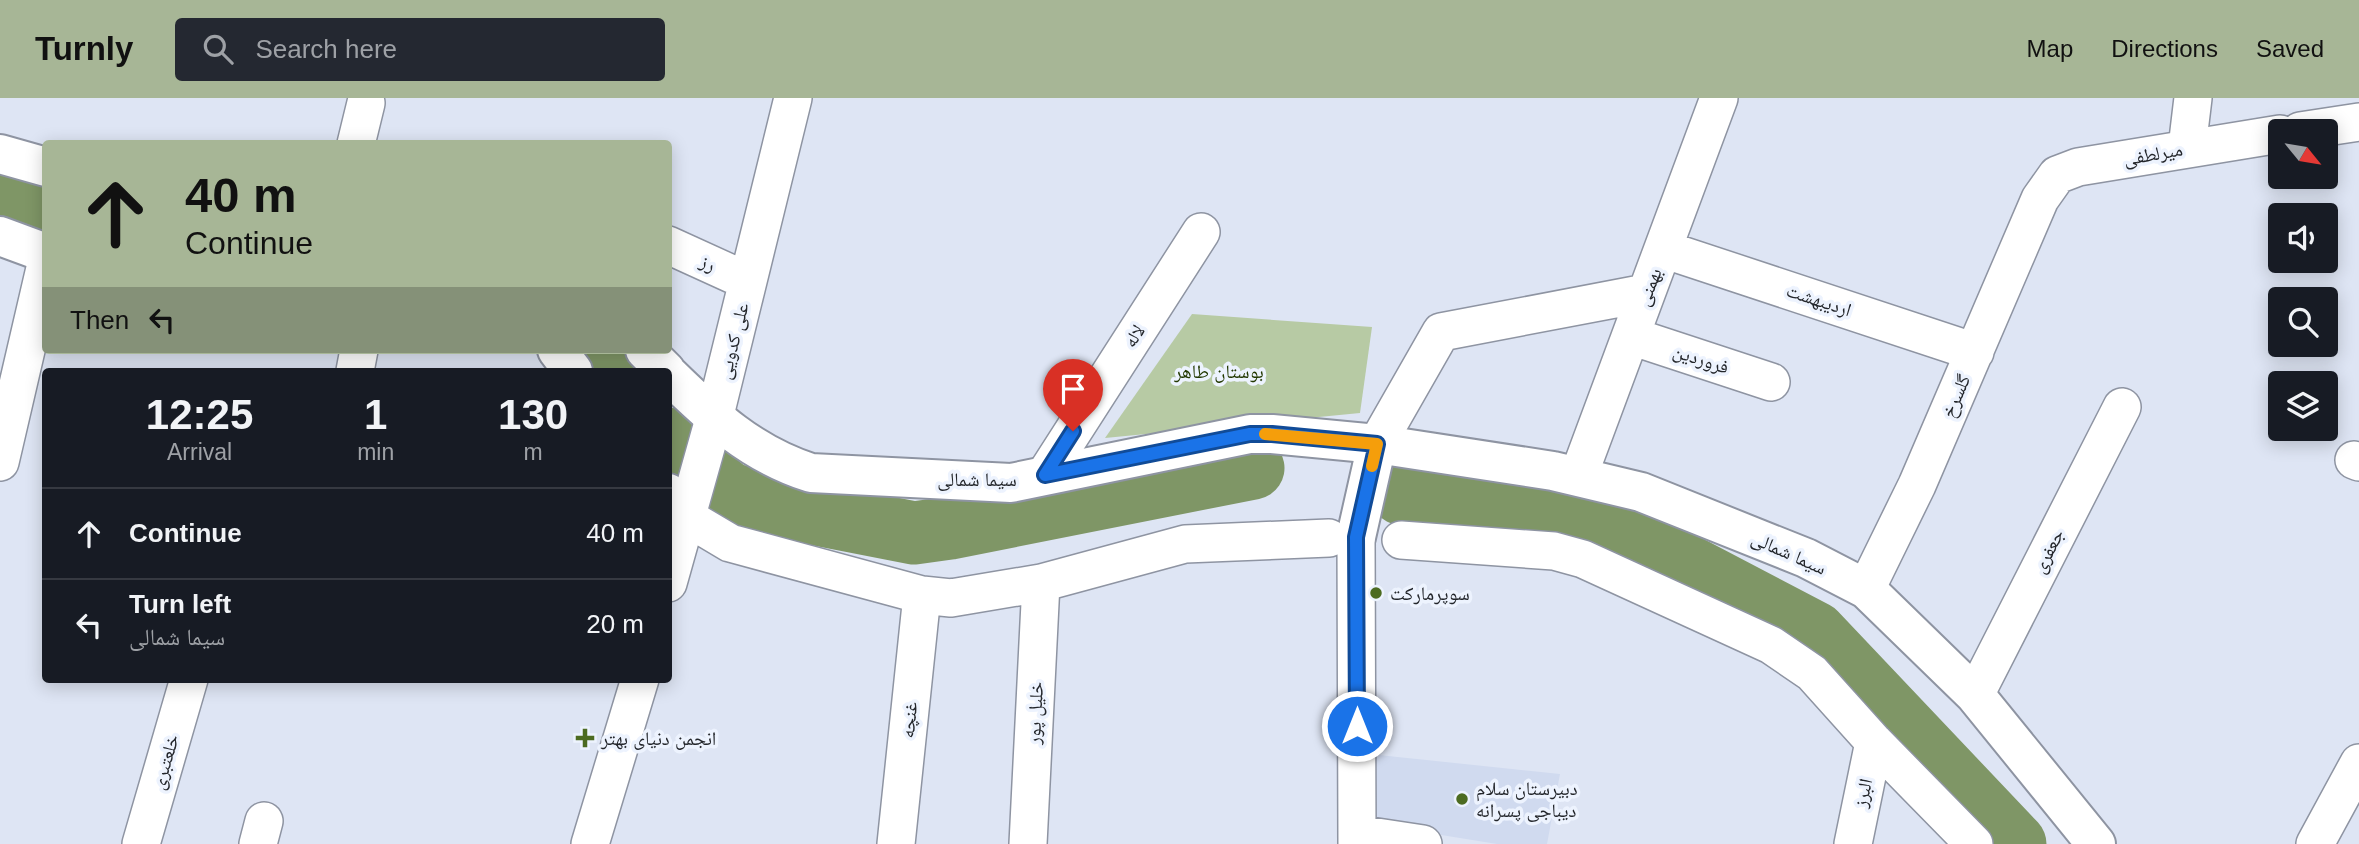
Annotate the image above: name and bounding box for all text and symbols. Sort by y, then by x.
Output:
search box [175,18,665,81]
text: Turnly [35,30,133,67]
icon: search [199,30,237,68]
text: Search here [255,34,397,64]
text: Map [2027,35,2073,62]
text: Directions [2111,35,2218,62]
text: Saved [2256,35,2324,62]
north arrow [2268,119,2338,189]
map controls [2268,119,2338,441]
street label: میرلطفی [2122,138,2184,170]
icon: ahead [70,168,161,259]
text: 40 m [185,168,297,222]
button: sound [2268,203,2338,273]
text: Continue [185,225,313,261]
street label: رز [696,250,719,277]
street label: بهمنی [1632,265,1667,309]
street label: اردیبهشت [1784,280,1854,321]
button: search [2268,287,2338,357]
street label: علی کدویی [713,300,754,382]
icon: left [143,301,181,339]
text: Then [70,305,129,335]
street label: لاله [1119,321,1149,351]
street label: فروردین [1670,340,1732,379]
pin [1043,359,1103,431]
park label: بوستان طاهر [1173,361,1264,383]
icon: arrive [1054,370,1092,408]
street label: گلسرخ [1938,371,1975,421]
button: layers [2268,371,2338,441]
text: 12:25 [146,391,253,438]
text: 1 [364,391,387,438]
text: 130 [498,391,568,438]
text: Arrival [167,439,232,465]
text: min [357,439,394,465]
text: m [524,439,543,465]
street label: سیما شمالی [937,469,1017,491]
icon: ahead [70,515,108,553]
text: Continue [129,518,242,548]
text: 40 m [586,518,644,548]
street label: جعفری [2028,525,2069,577]
street label: سیما شمالی [1748,527,1830,580]
place label: سوپرمارکت [1390,583,1470,605]
marker: سوپرمارکت [1368,585,1384,601]
text: Turn left [129,589,231,619]
icon: left [70,606,108,644]
text: 20 m [586,609,644,639]
text: سیما شمالی [129,624,225,650]
street label: خلیل‌ پور [1023,681,1048,746]
position arrow [1320,689,1394,763]
street label: غنچه [897,700,922,739]
marker: انجمن دنیای بهتر [575,728,595,748]
place label: انجمن دنیای بهتر [600,728,716,750]
street label: خلعتبری [147,732,184,792]
street label: البرز [1849,777,1877,811]
place label: دبیرستان سلام دیباجی پسرانه [1476,778,1578,822]
marker: دبیرستان سلام دیباجی پسرانه [1454,791,1470,807]

